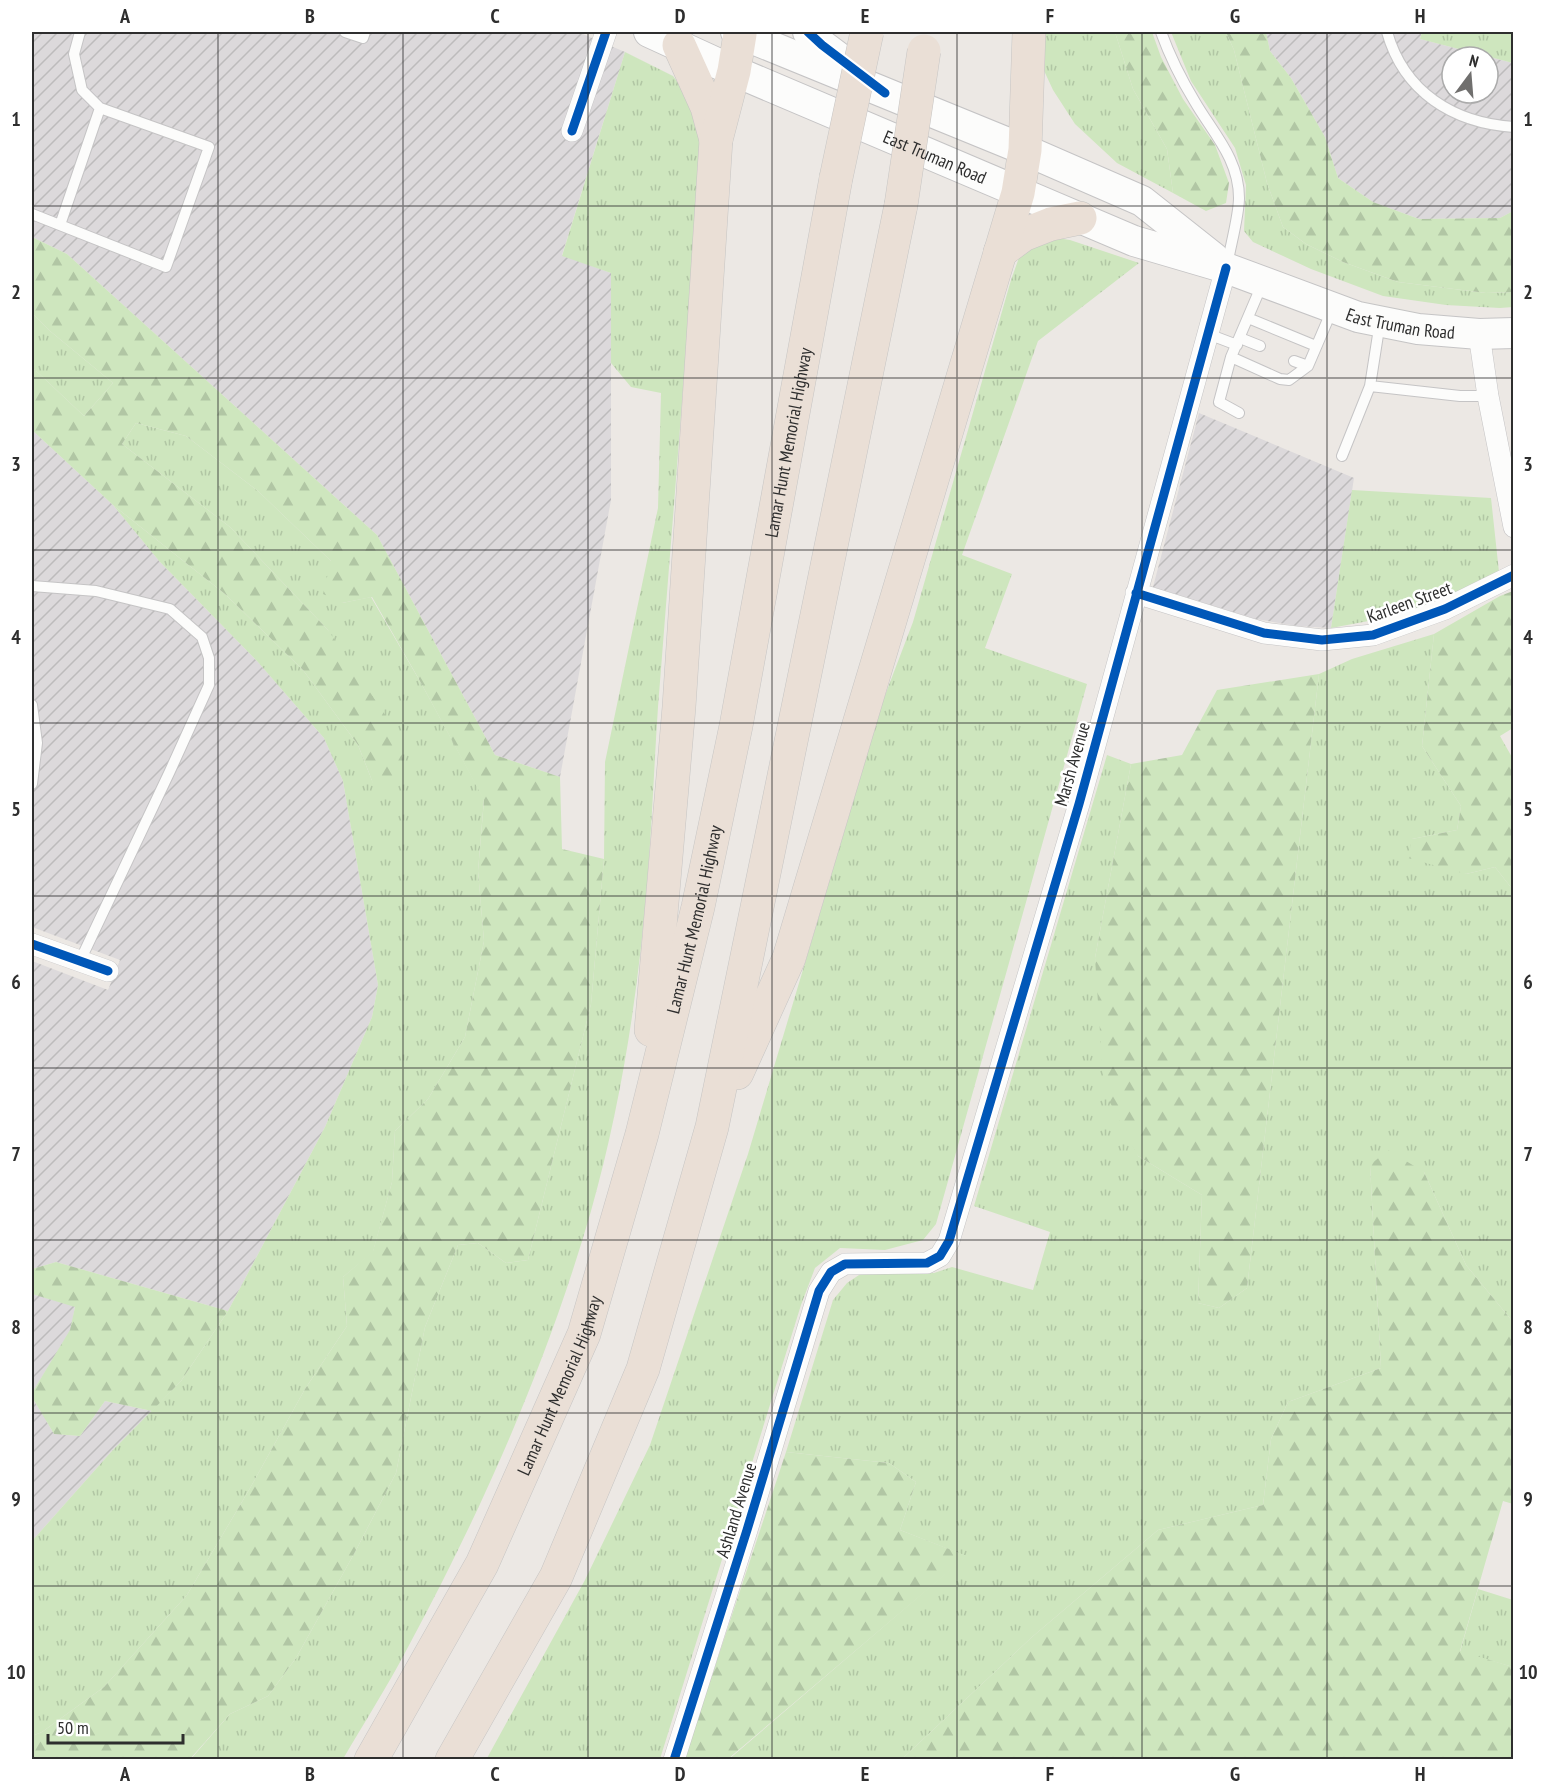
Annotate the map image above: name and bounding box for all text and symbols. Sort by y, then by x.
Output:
text: A [119,3,131,29]
text: B [305,3,315,29]
text: C [490,3,500,29]
text: D [675,3,686,29]
text: E [861,3,869,29]
text: F [1046,3,1054,29]
text: G [1230,3,1240,29]
text: H [1415,3,1425,29]
north arrow [1440,45,1500,105]
text: N [1467,50,1481,71]
text: 1 [11,106,21,132]
text: 1 [1523,106,1533,132]
street label: East Truman Road [880,124,990,189]
text: 2 [11,279,21,305]
text: 2 [1523,279,1533,305]
street label: East Truman Road [1343,302,1456,343]
street label: Lamar Hunt Memorial Highway [759,345,816,539]
text: 3 [11,451,21,477]
text: 3 [1523,451,1533,477]
street label: Karleen Street [1363,576,1455,628]
text: 4 [11,624,21,650]
text: 4 [1523,624,1533,650]
street label: Marsh Avenue [1049,719,1095,809]
text: 5 [11,796,21,822]
text: 5 [1523,796,1533,822]
street label: Lamar Hunt Memorial Highway [661,823,726,1016]
text: 6 [11,969,21,995]
text: 6 [1523,969,1533,995]
text: 7 [11,1141,21,1167]
text: 7 [1523,1141,1533,1167]
street label: Lamar Hunt Memorial Highway [511,1293,606,1479]
text: 8 [11,1314,21,1340]
text: 8 [1523,1314,1533,1340]
street label: Ashland Avenue [711,1460,761,1560]
text: 9 [11,1486,21,1512]
text: 9 [1523,1486,1533,1512]
text: 10 [6,1659,26,1685]
text: 10 [1518,1659,1538,1685]
scale bar [48,1707,183,1745]
text: 50 m [57,1716,89,1739]
text: A [119,1761,131,1787]
text: B [305,1761,315,1787]
text: C [490,1761,500,1787]
text: D [675,1761,686,1787]
text: E [861,1761,869,1787]
text: F [1046,1761,1054,1787]
text: G [1230,1761,1240,1787]
text: H [1415,1761,1425,1787]

